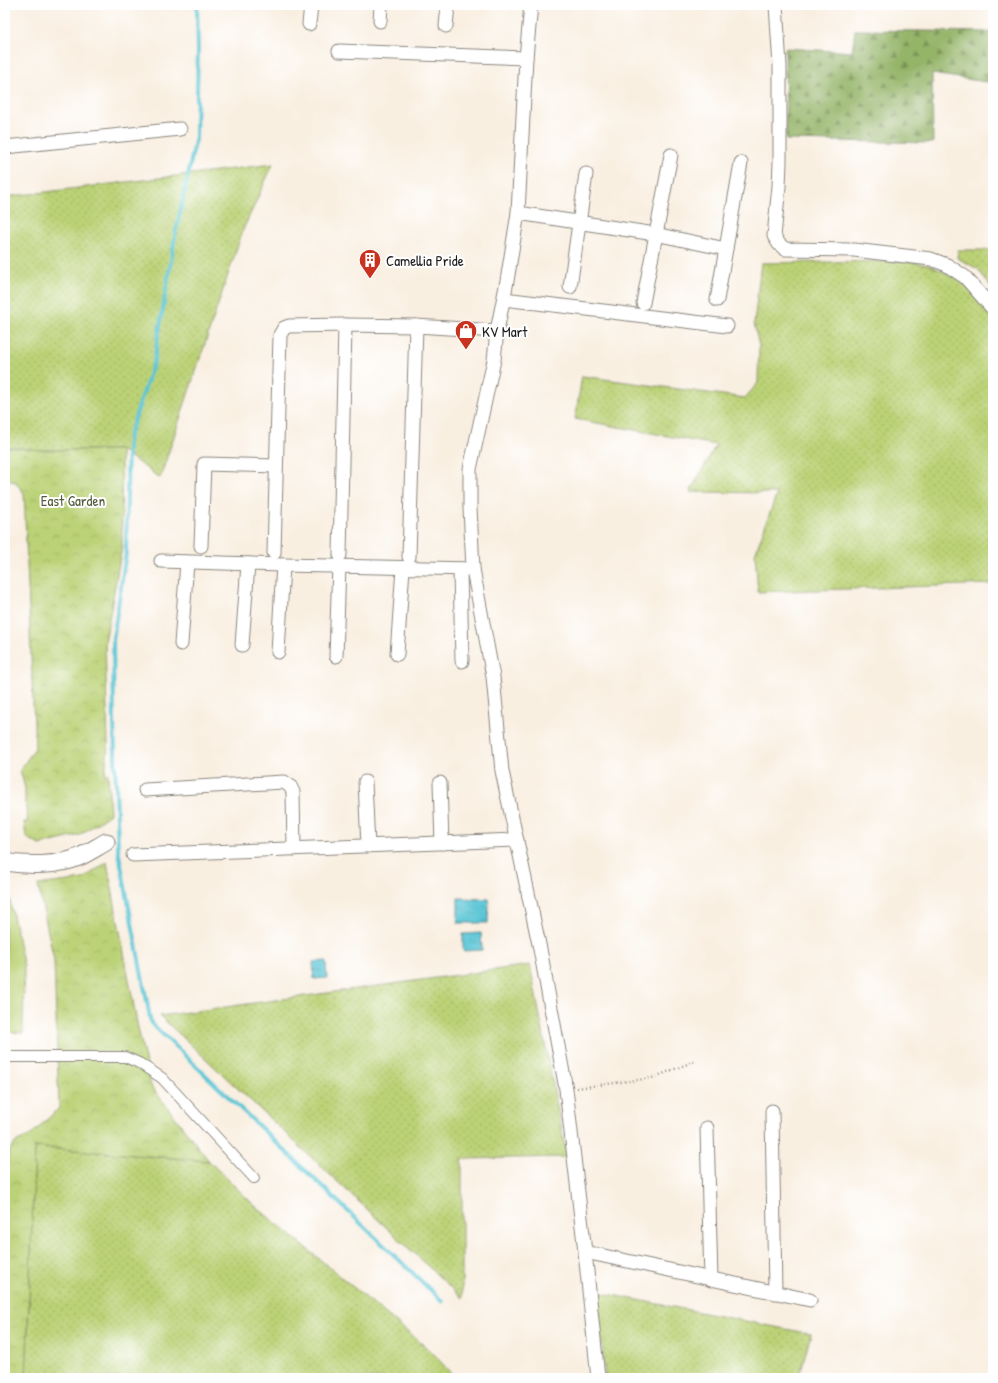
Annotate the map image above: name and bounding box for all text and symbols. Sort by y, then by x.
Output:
building icon: Camellia Pride [357,247,383,280]
place label: Camellia Pride [386,250,464,271]
shop icon: KV Mart [453,318,479,351]
place label: KV Mart [482,321,528,342]
park label: East Garden [41,490,105,511]

